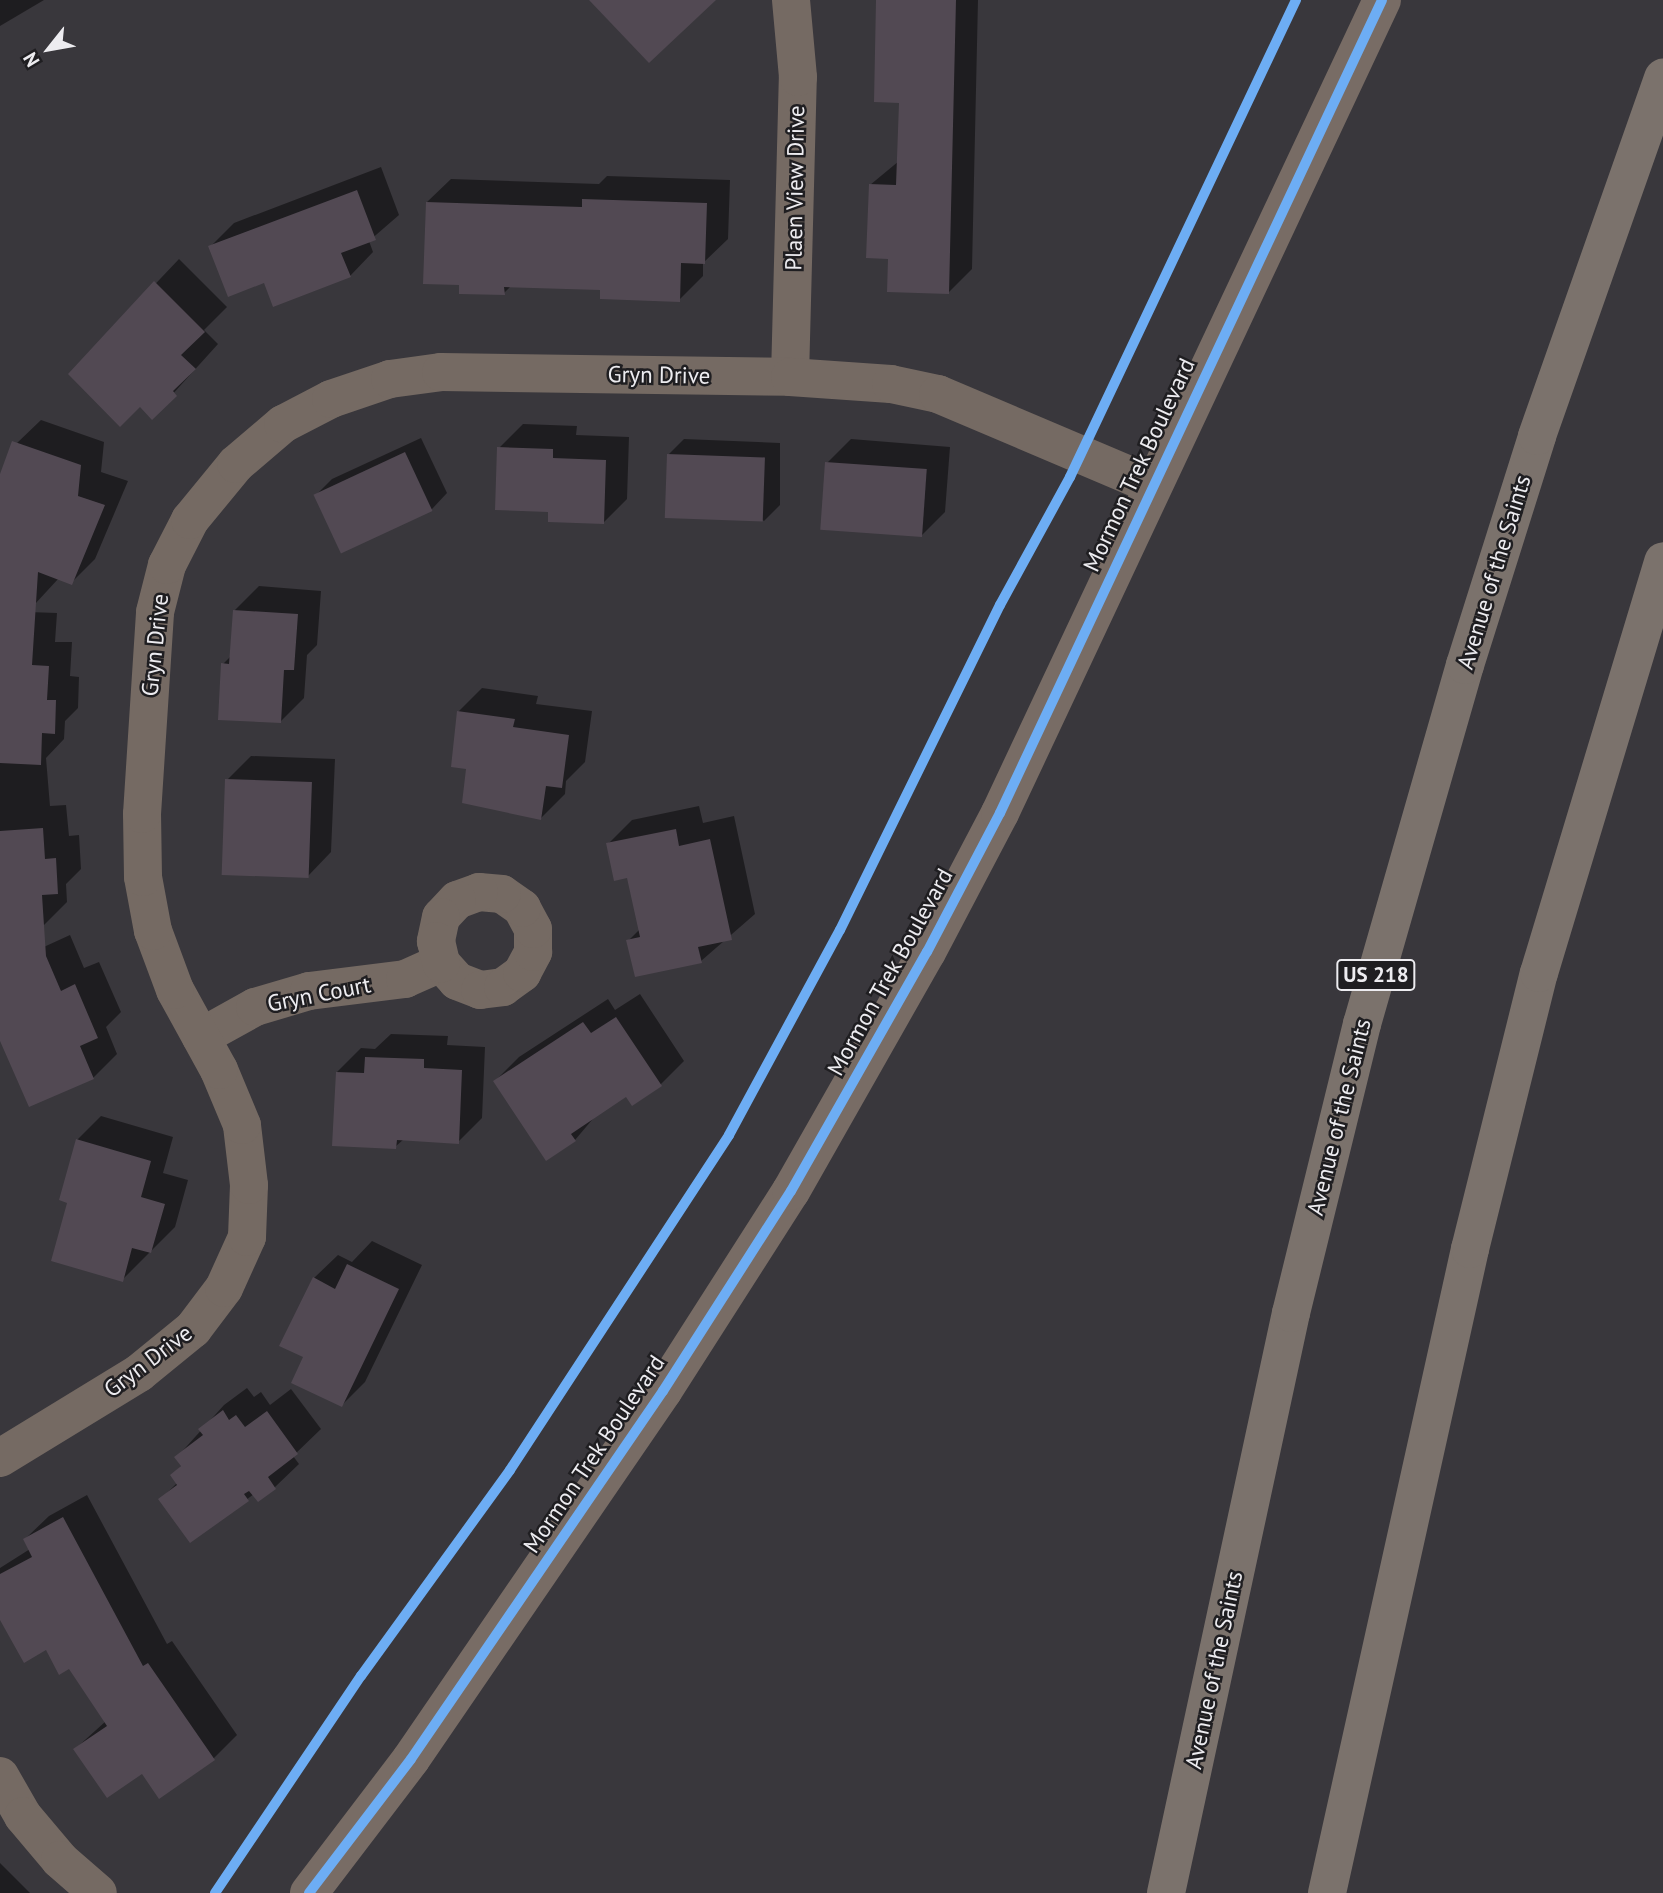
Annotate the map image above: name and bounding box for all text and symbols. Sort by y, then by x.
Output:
north arrow [14,14,84,84]
text: N [18,48,45,71]
street label: Plaen View Drive [780,104,810,272]
street label: Mormon Trek Boulevard [1077,353,1201,577]
street label: Gryn Drive [607,360,711,390]
street label: Avenue of the Saints [1451,472,1537,672]
street label: Gryn Drive [136,592,174,698]
street label: Mormon Trek Boulevard [821,863,959,1081]
road number: US 218 [1336,958,1416,992]
street label: Gryn Court [265,970,373,1018]
street label: Avenue of the Saints [1301,1016,1377,1218]
street label: Gryn Drive [99,1319,197,1403]
street label: Mormon Trek Boulevard [517,1349,671,1559]
street label: Avenue of the Saints [1180,1569,1248,1771]

